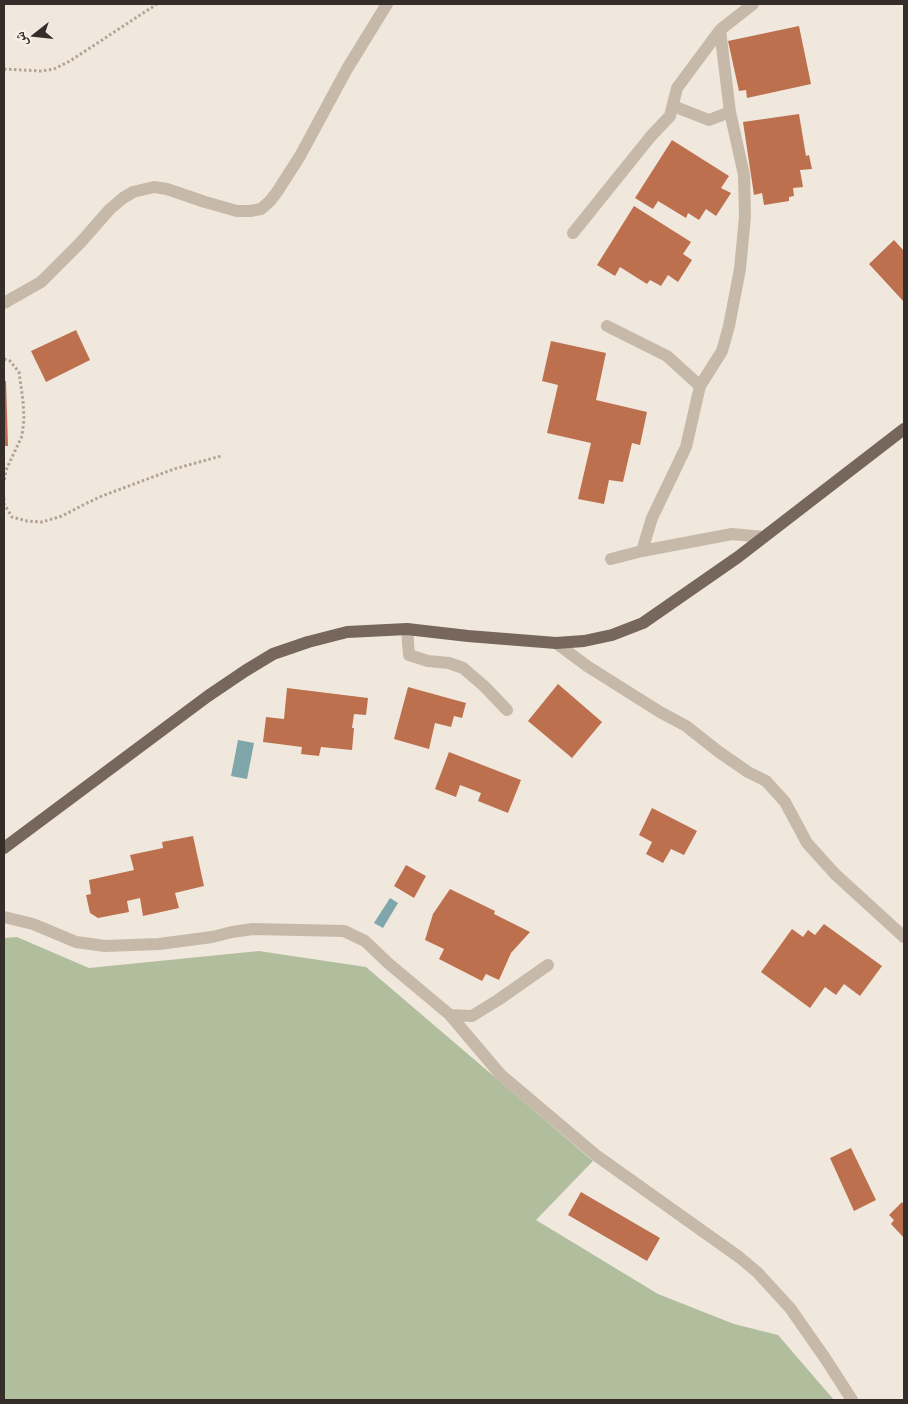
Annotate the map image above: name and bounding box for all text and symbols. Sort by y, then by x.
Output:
north arrow [10,10,60,60]
text: ش [11,30,30,48]

